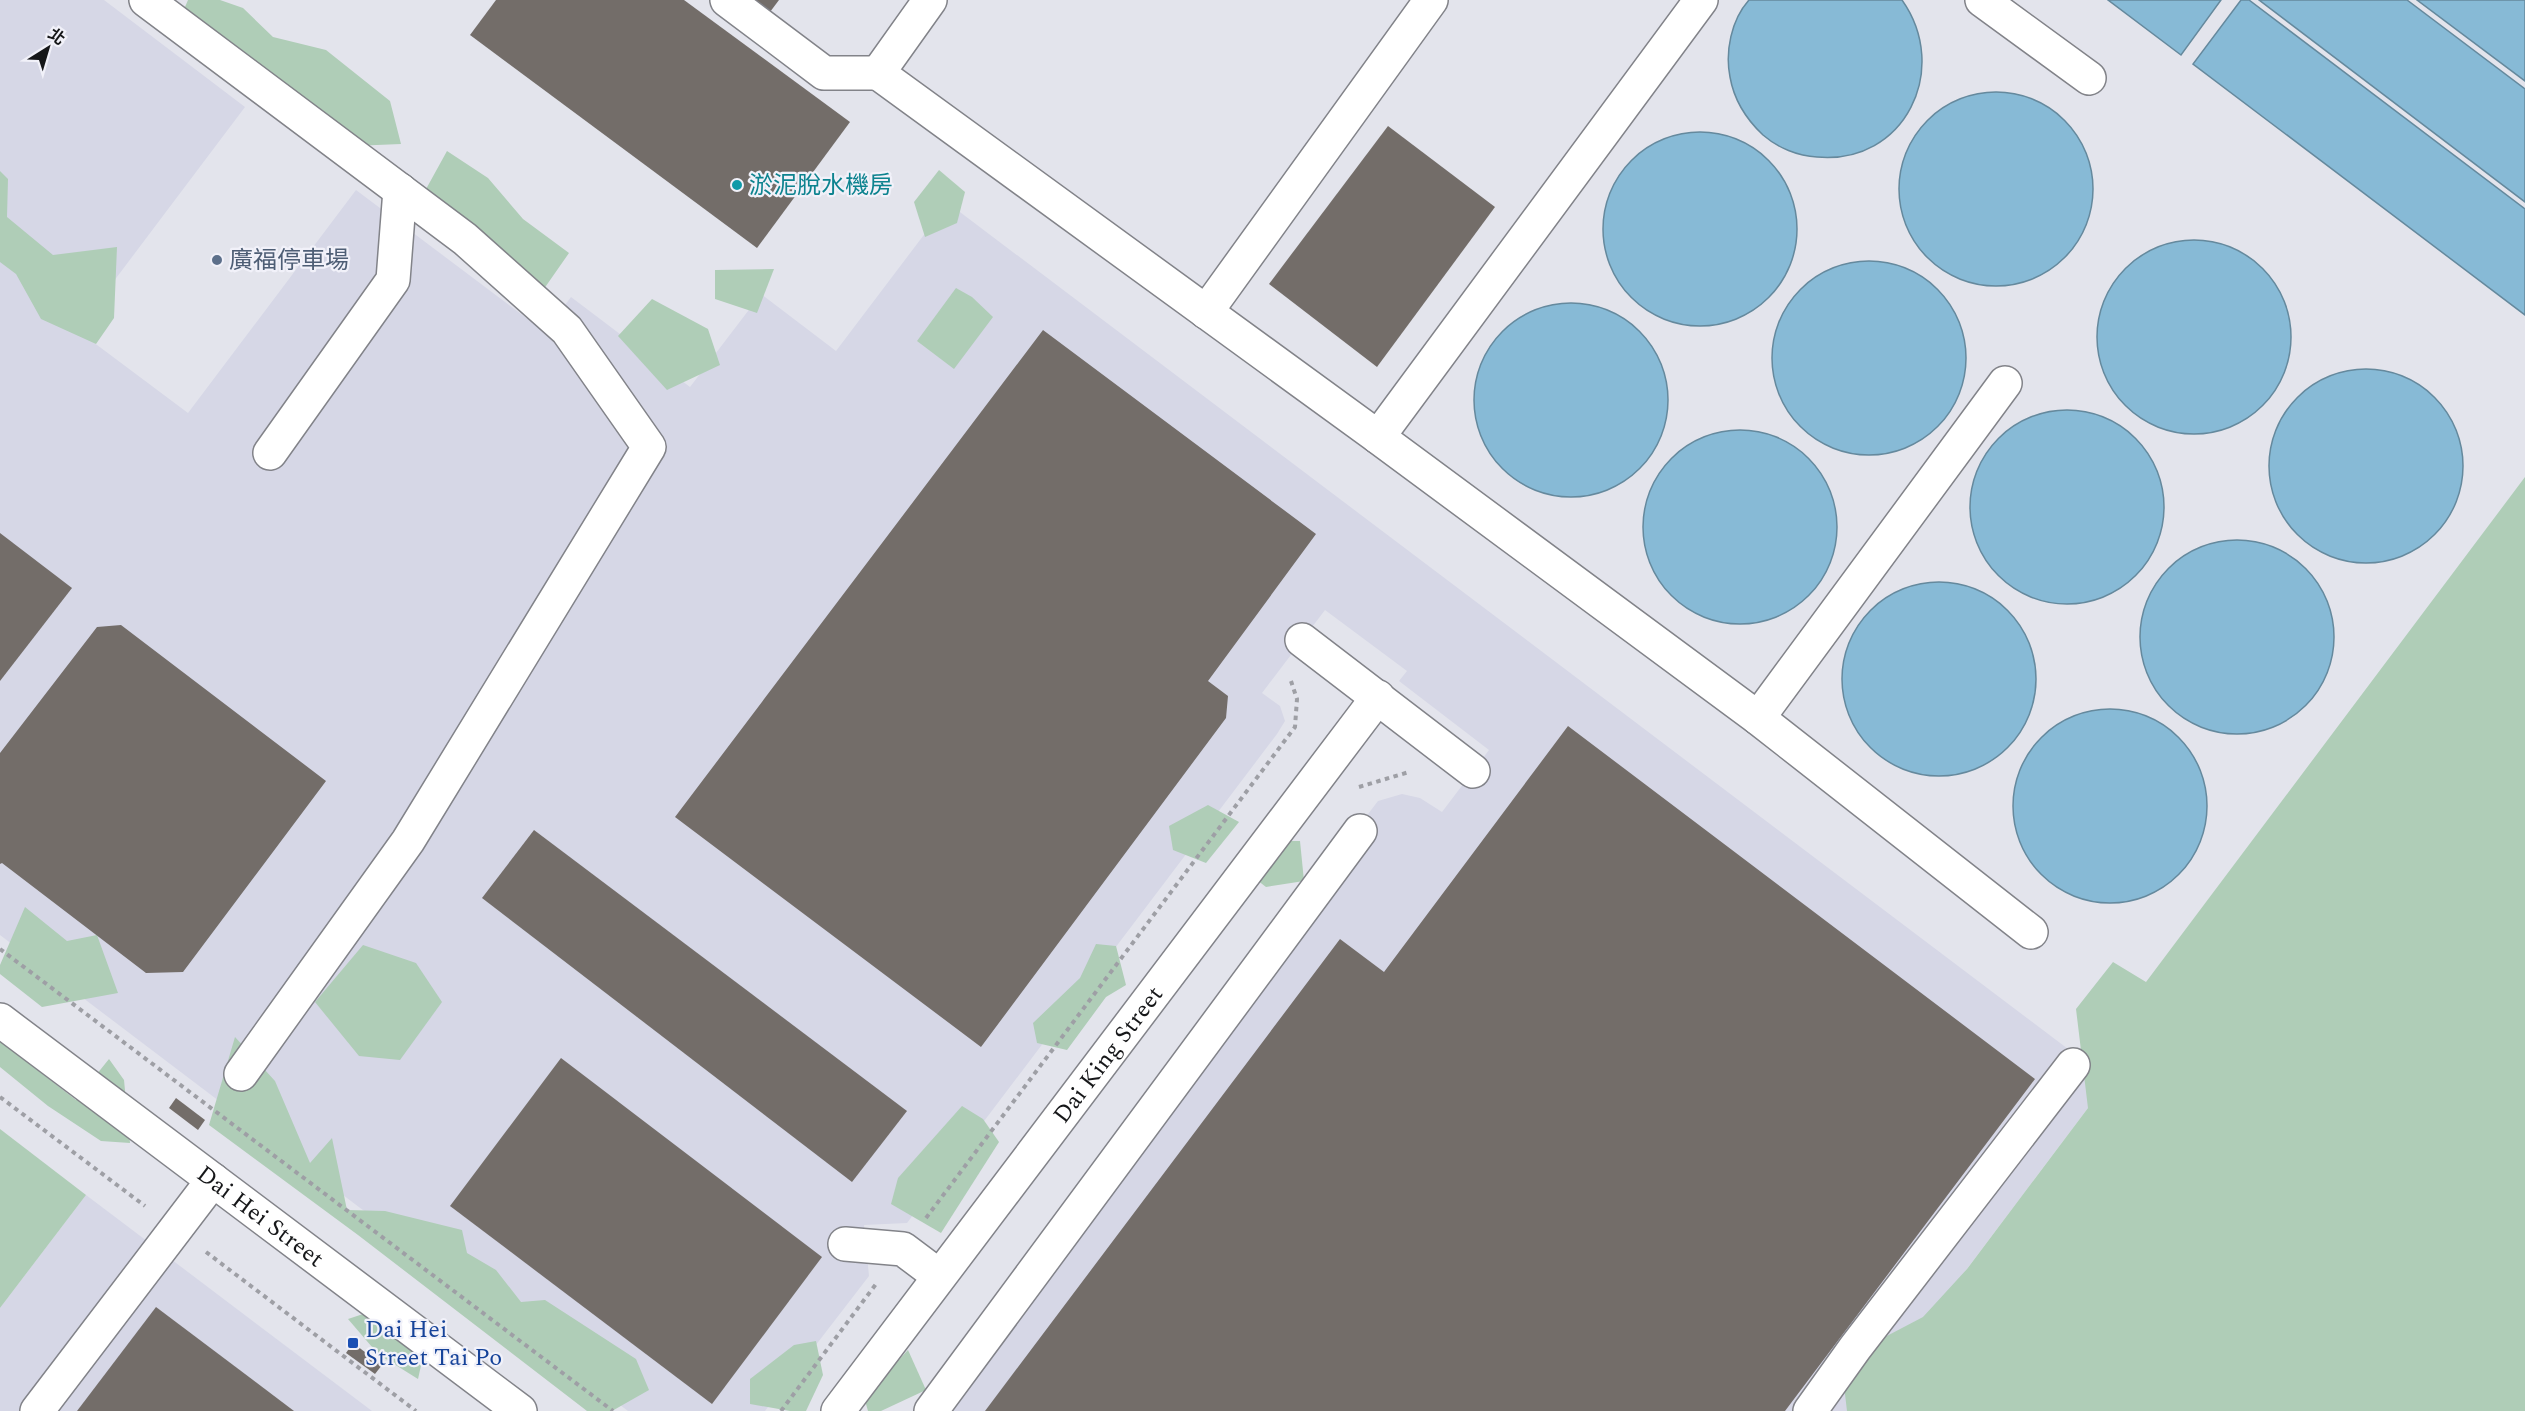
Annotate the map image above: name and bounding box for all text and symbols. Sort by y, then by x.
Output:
north arrow [18,18,78,78]
text: 北 [43,22,70,51]
place label: 淤泥脫水機房 [749,168,893,204]
marker: 淤泥脫水機房 [730,178,744,192]
place label: 廣福停車場 [229,243,349,279]
marker: 廣福停車場 [210,253,224,267]
street label: Dai King Street [1044,979,1172,1132]
street label: Dai Hei Street [189,1157,331,1277]
place label: Dai Hei Street Tai Po [365,1312,502,1376]
marker: Dai Hei Street Tai Po [346,1336,360,1350]

